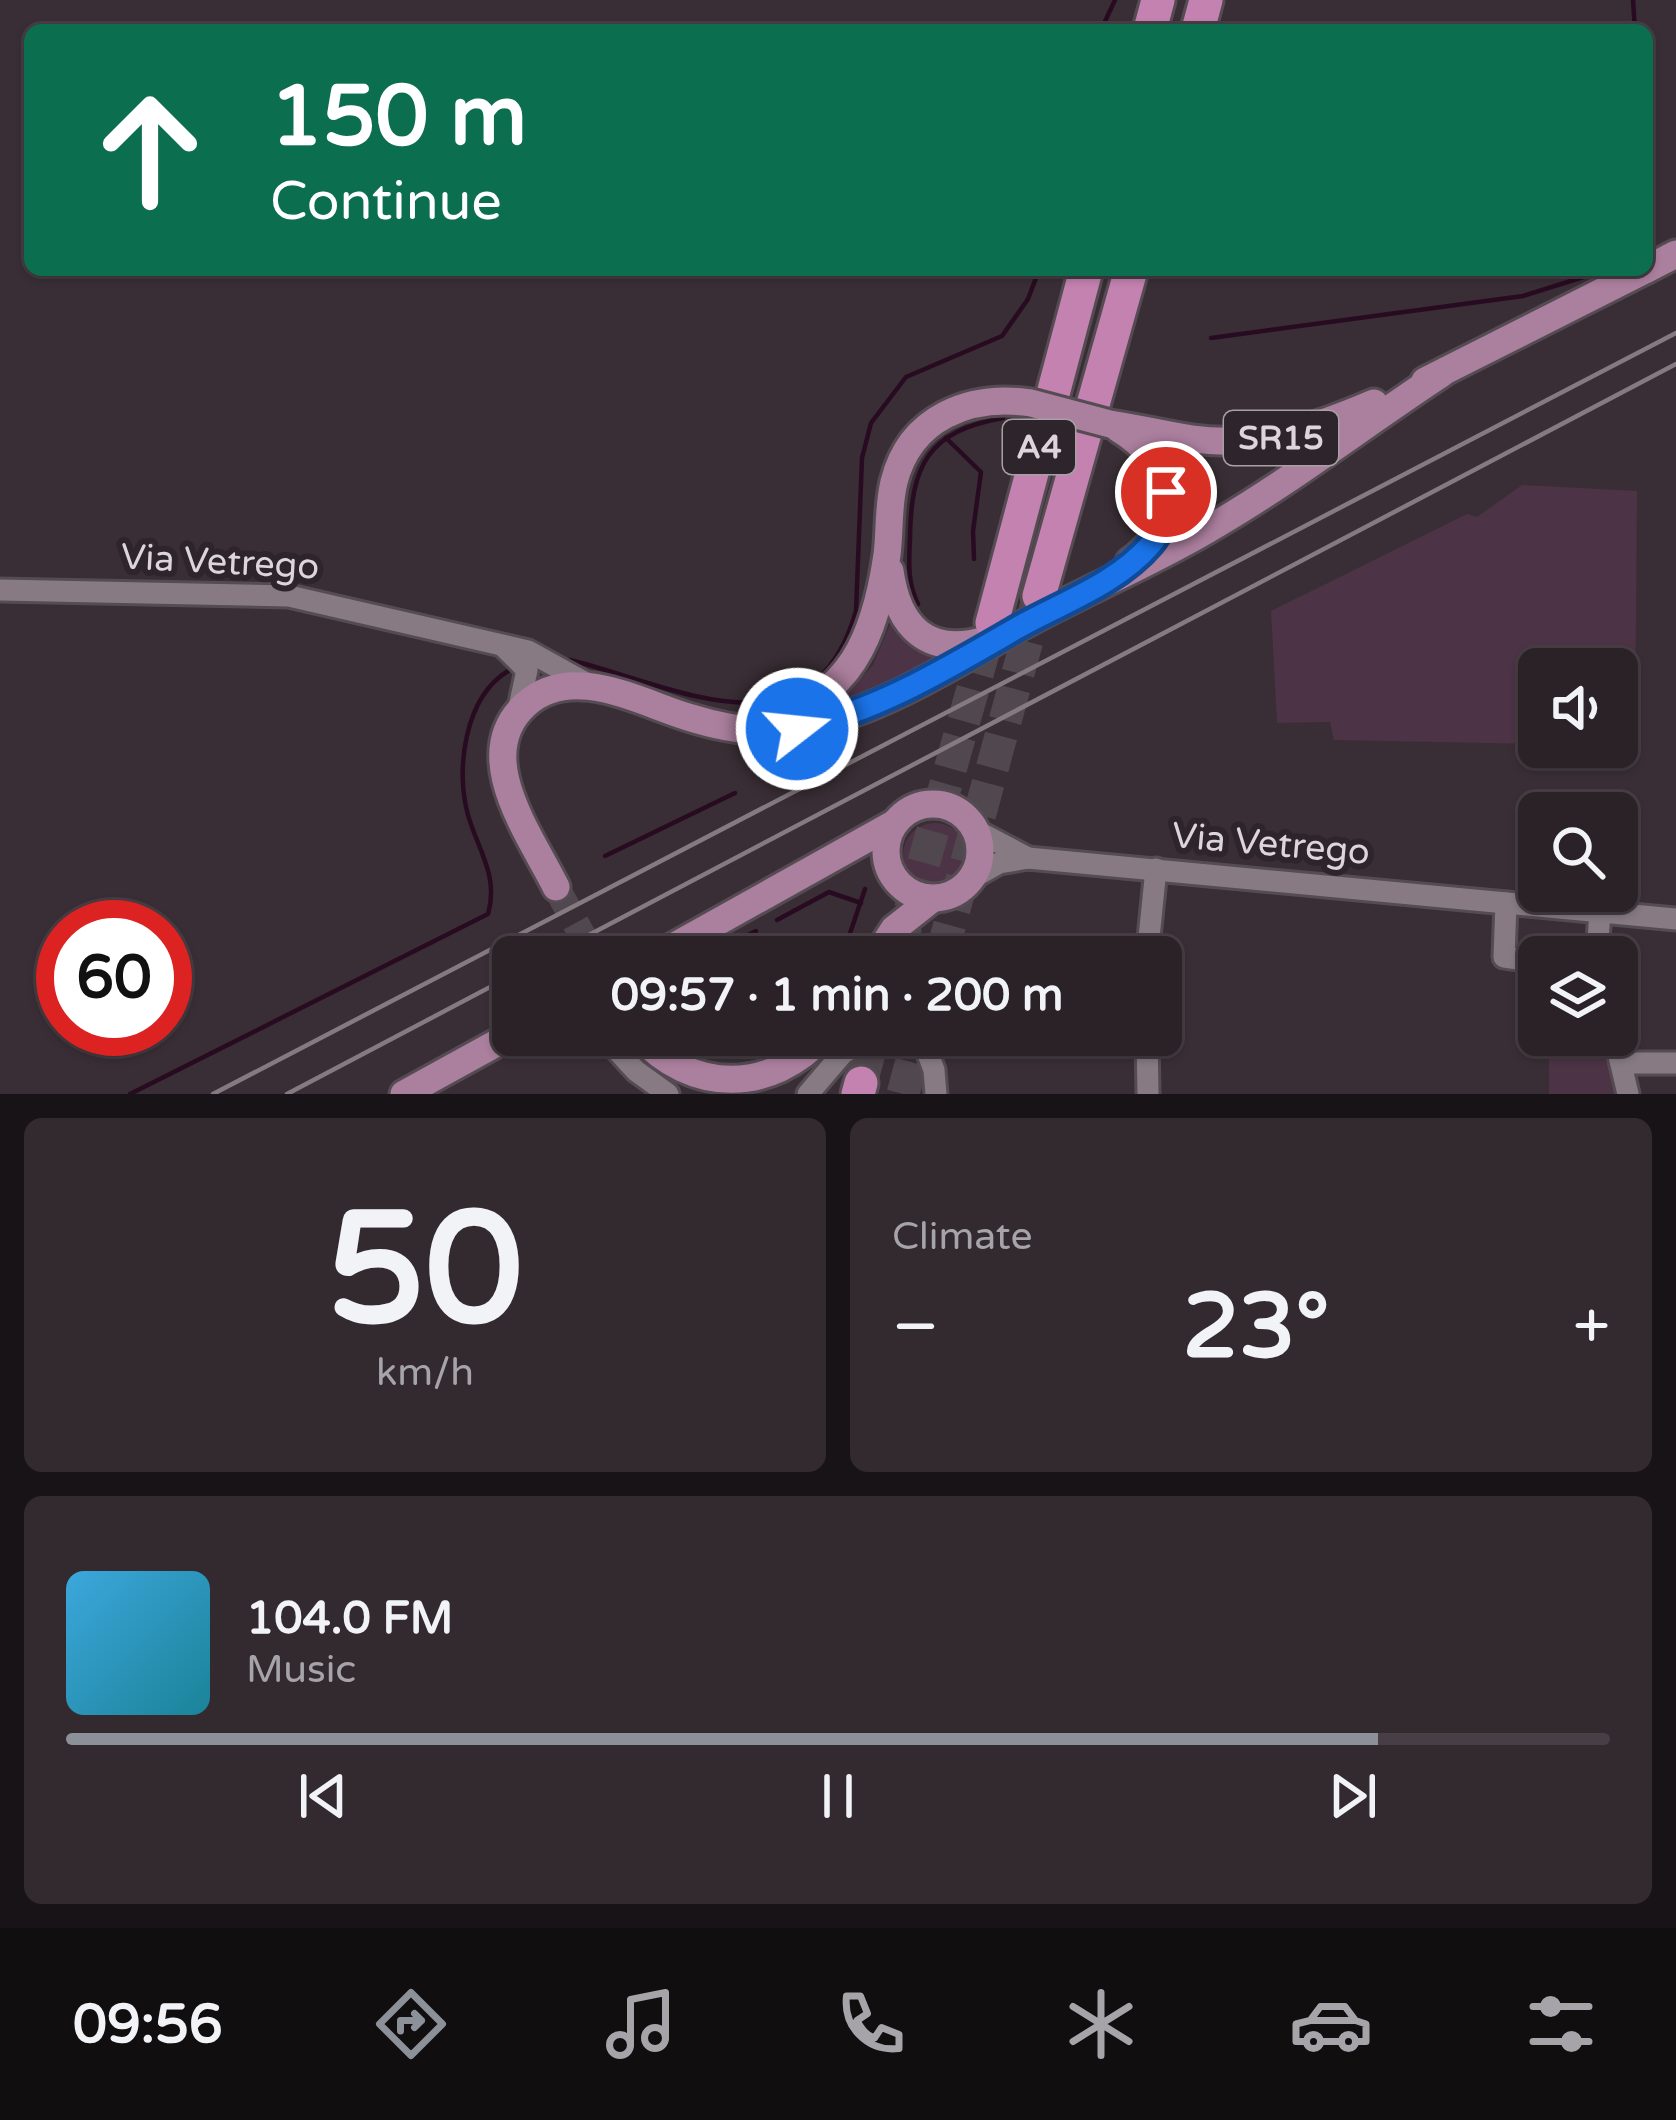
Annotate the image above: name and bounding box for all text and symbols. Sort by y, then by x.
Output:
text: 150 m [270,67,527,168]
icon: ahead [72,72,228,228]
text: Continue [270,169,502,234]
road number: SR15 [1224,411,1338,465]
road number: A4 [1003,420,1075,474]
pin [1115,441,1217,543]
icon: arrive [1133,459,1199,525]
street label: Via Vetrego [120,535,320,589]
map controls [1518,648,1638,1056]
button: sound [1518,648,1638,768]
position arrow [734,666,860,792]
button: search [1518,792,1638,912]
street label: Via Vetrego [1170,814,1372,874]
speed limit sign: 60 [36,900,192,1056]
button: layers [1518,936,1638,1056]
text: 09:57 · 1 min · 200 m [611,969,1063,1023]
text: 50 [327,1177,523,1365]
text: Climate [892,1213,1032,1260]
text: 23° [1182,1273,1329,1382]
text: − [892,1287,939,1367]
text: + [1573,1287,1610,1367]
text: km/h [376,1349,474,1396]
text: 104.0 FM [246,1592,453,1646]
text: Music [246,1646,356,1693]
icon: previous [290,1763,356,1829]
icon: pause [805,1763,871,1829]
icon: next [1320,1763,1386,1829]
icon: directions [369,1982,453,2066]
icon: music [599,1982,683,2066]
icon: phone [829,1982,913,2066]
icon: climate [1059,1982,1143,2066]
icon: car [1289,1982,1373,2066]
icon: filters [1519,1982,1603,2066]
text: 09:56 [73,1992,223,2057]

